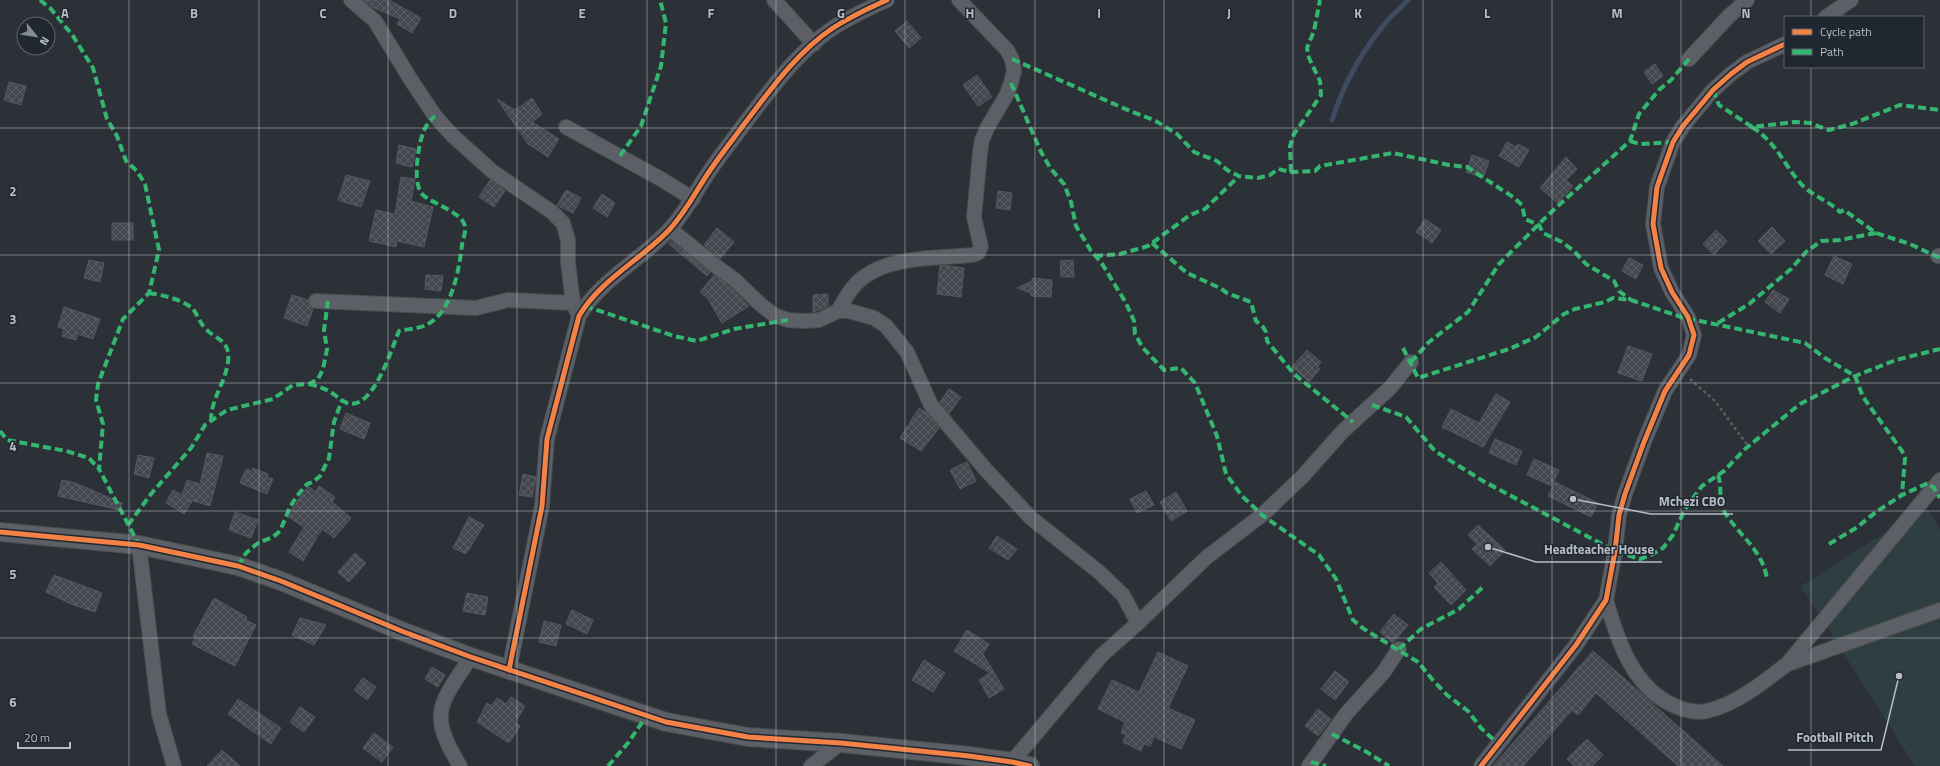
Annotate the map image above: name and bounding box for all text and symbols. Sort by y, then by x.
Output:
text: A [61,3,69,23]
text: B [190,3,198,23]
text: C [319,3,327,23]
text: D [449,3,457,23]
text: E [578,3,586,23]
text: F [708,3,715,23]
text: G [837,3,845,23]
text: H [966,3,974,23]
text: I [1097,3,1101,23]
text: J [1227,3,1231,23]
text: K [1354,3,1362,23]
text: L [1484,3,1490,23]
text: M [1611,3,1623,23]
text: N [1741,3,1751,23]
north arrow [16,16,56,56]
legend [1784,16,1924,68]
text: Cycle path [1820,22,1872,41]
text: N [36,34,53,48]
text: Path [1820,42,1844,61]
text: 2 [9,181,17,201]
text: 3 [9,309,17,329]
text: 4 [9,436,17,456]
callout: Mchezi CBO [1651,489,1733,514]
text: Mchezi CBO [1659,491,1725,511]
callout: Headteacher House [1536,537,1662,562]
text: Headteacher House [1544,539,1654,559]
text: 5 [9,564,17,584]
text: 6 [9,692,17,712]
scale bar [18,724,70,750]
callout: Football Pitch [1788,725,1881,750]
text: Football Pitch [1796,727,1874,747]
text: 20 m [24,728,50,747]

